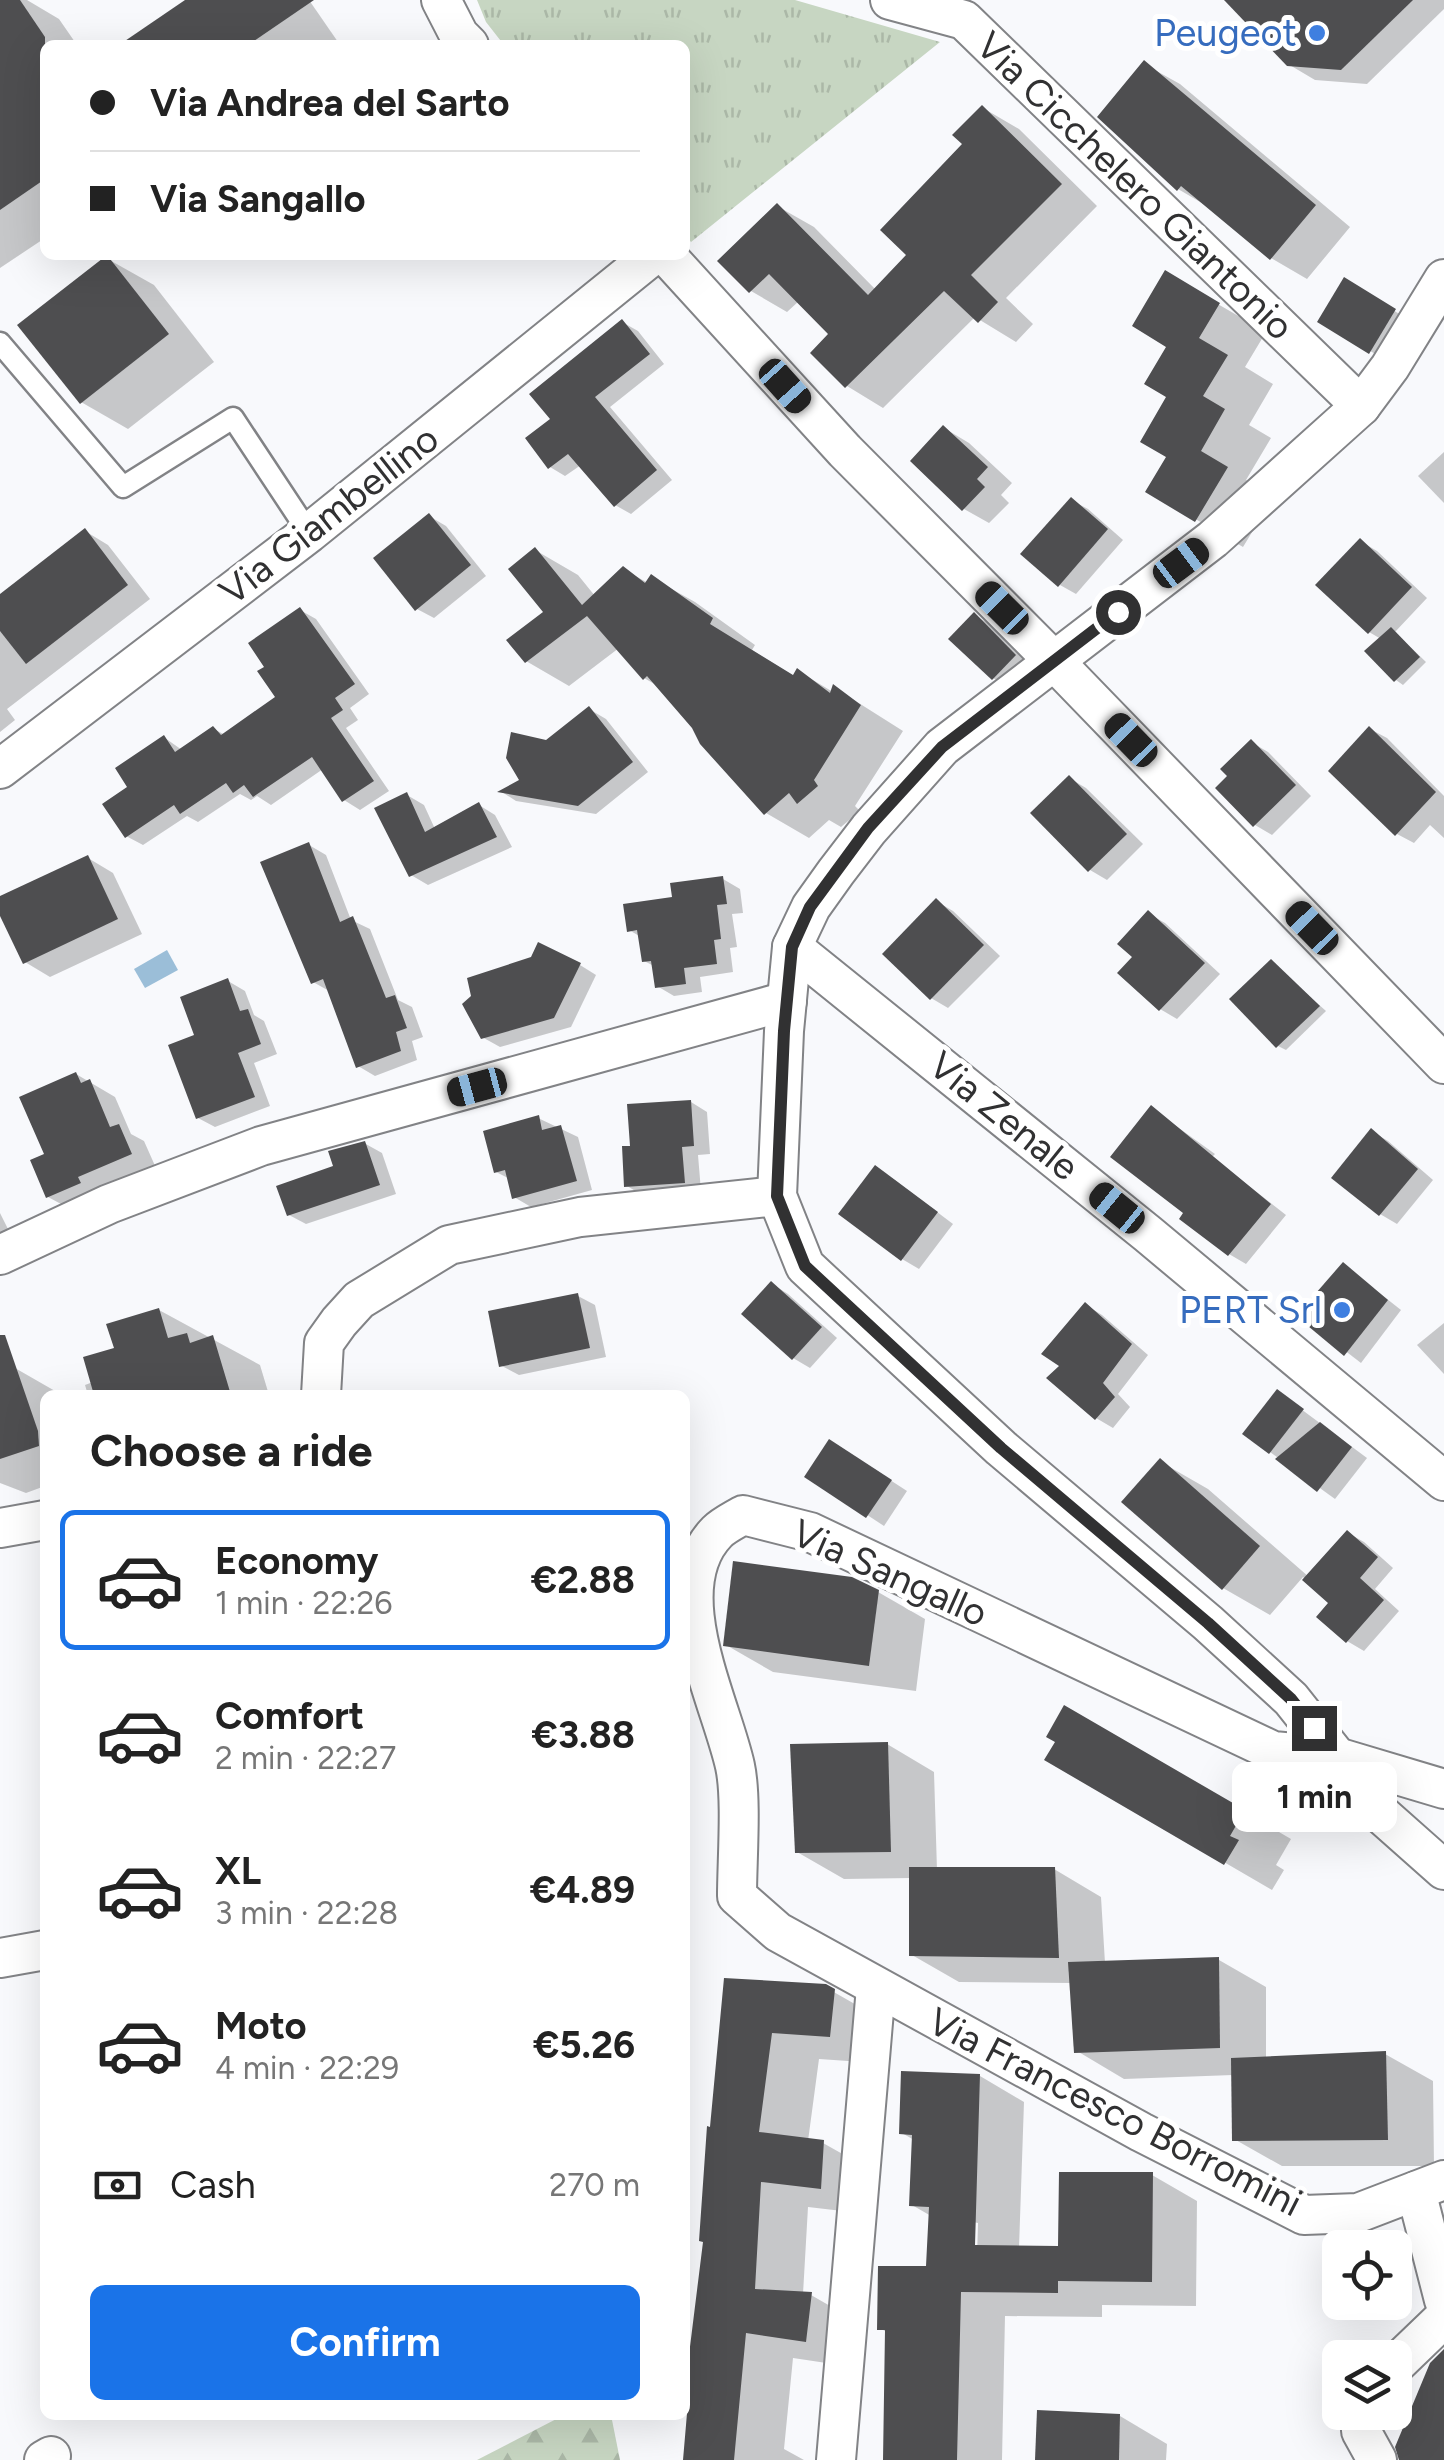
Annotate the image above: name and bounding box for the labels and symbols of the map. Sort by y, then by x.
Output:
place label: Peugeot [1154,10,1297,56]
street label: Via Cicchelero Giantonio [967,22,1303,350]
marker: Peugeot [1306,22,1328,44]
car [754,354,816,418]
street label: Via Giambellino [210,415,448,615]
car [1148,533,1214,593]
car [970,576,1034,640]
route start [1096,590,1141,635]
car [1099,708,1163,772]
car [1280,896,1344,960]
street label: Via Zenale [920,1042,1088,1190]
car [444,1065,510,1109]
car [1084,1177,1150,1239]
place label: PERT Srl [1179,1287,1322,1333]
marker: PERT Srl [1331,1299,1353,1321]
street label: Via Sangallo [786,1510,994,1636]
route end [1292,1706,1337,1751]
callout: 1 min [1232,1763,1396,1833]
street label: Via Francesco Borromini [921,1998,1309,2226]

